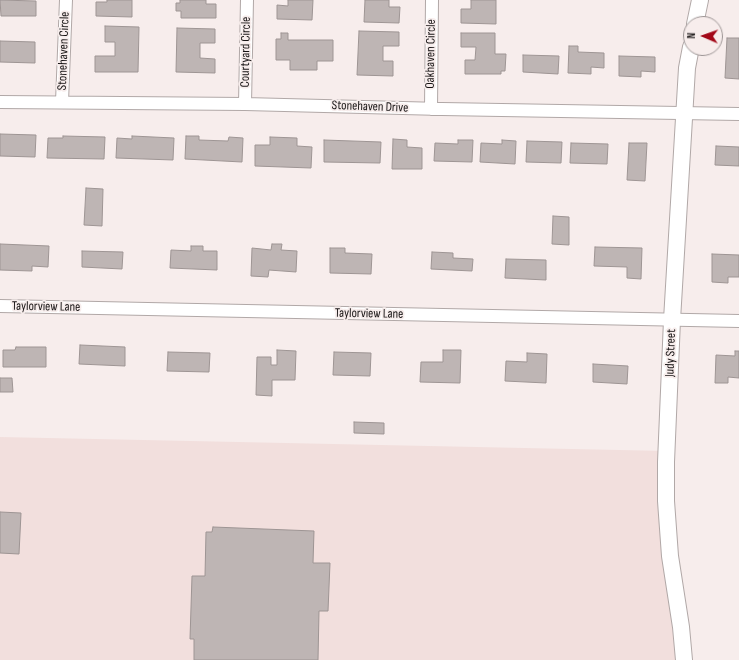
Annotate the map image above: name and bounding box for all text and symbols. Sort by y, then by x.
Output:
street label: Stonehaven Circle [55,11,73,91]
street label: Courtyard Circle [238,16,254,88]
north arrow [683,16,723,56]
street label: Oakhaven Circle [423,19,439,89]
text: N [685,32,698,39]
street label: Stonehaven Drive [331,98,409,116]
street label: Taylorview Lane [12,299,80,315]
street label: Taylorview Lane [335,306,403,322]
street label: Judy Street [662,329,680,377]

